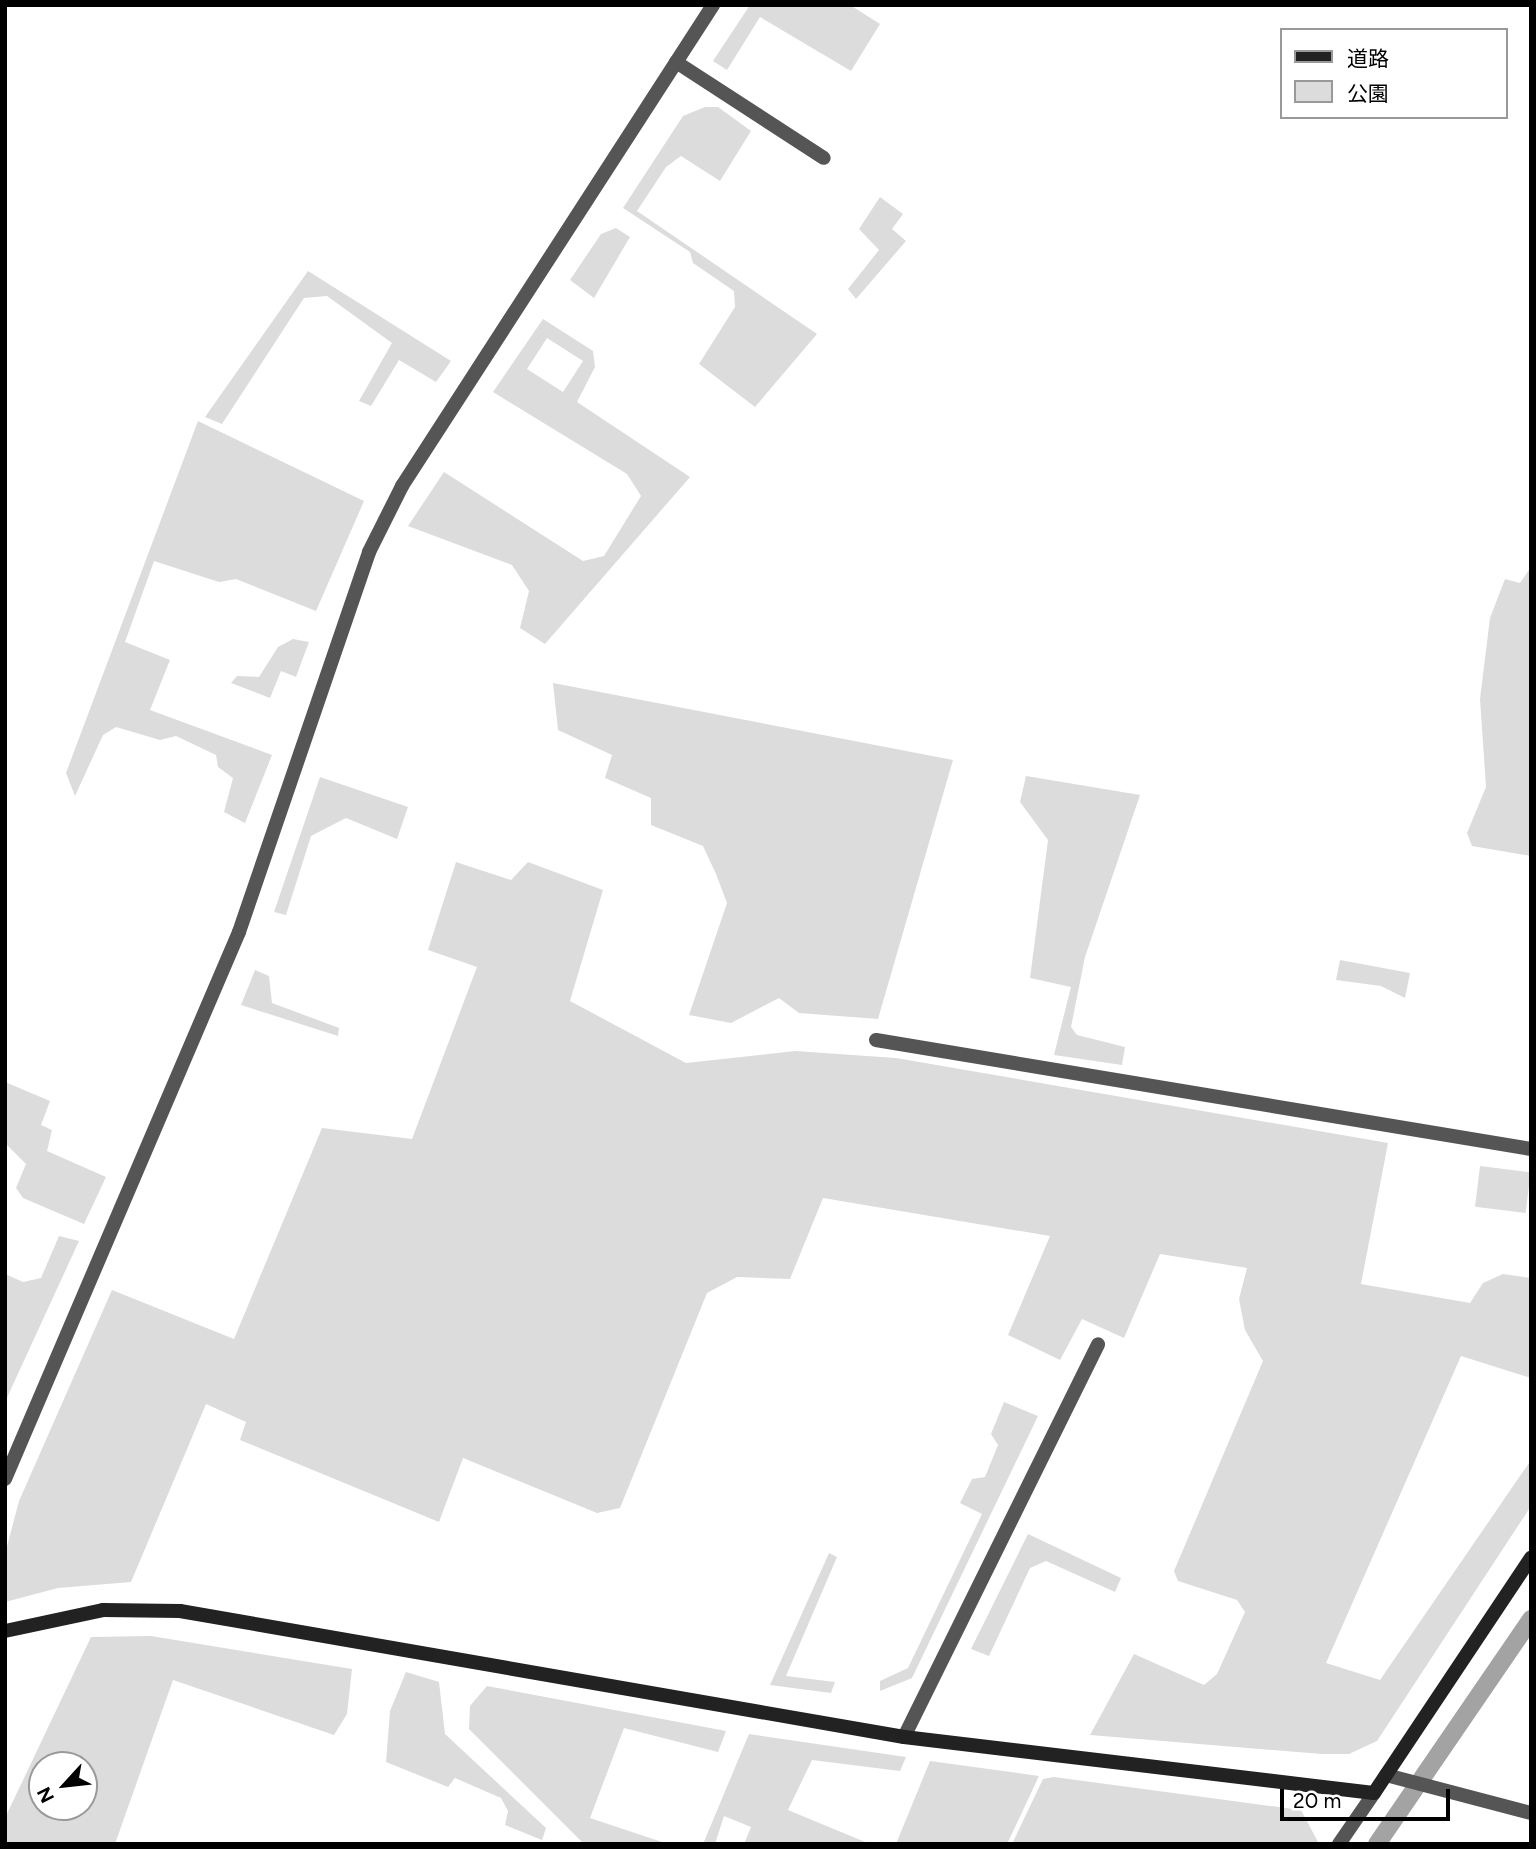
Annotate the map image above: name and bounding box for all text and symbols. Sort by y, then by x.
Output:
legend [1280,28,1508,119]
text: 道路 [1347,46,1389,71]
text: 公園 [1347,81,1389,106]
north arrow [28,1751,98,1821]
scale bar [1284,1776,1454,1820]
text: N [32,1783,59,1807]
text: 20 m [1293,1788,1341,1813]

